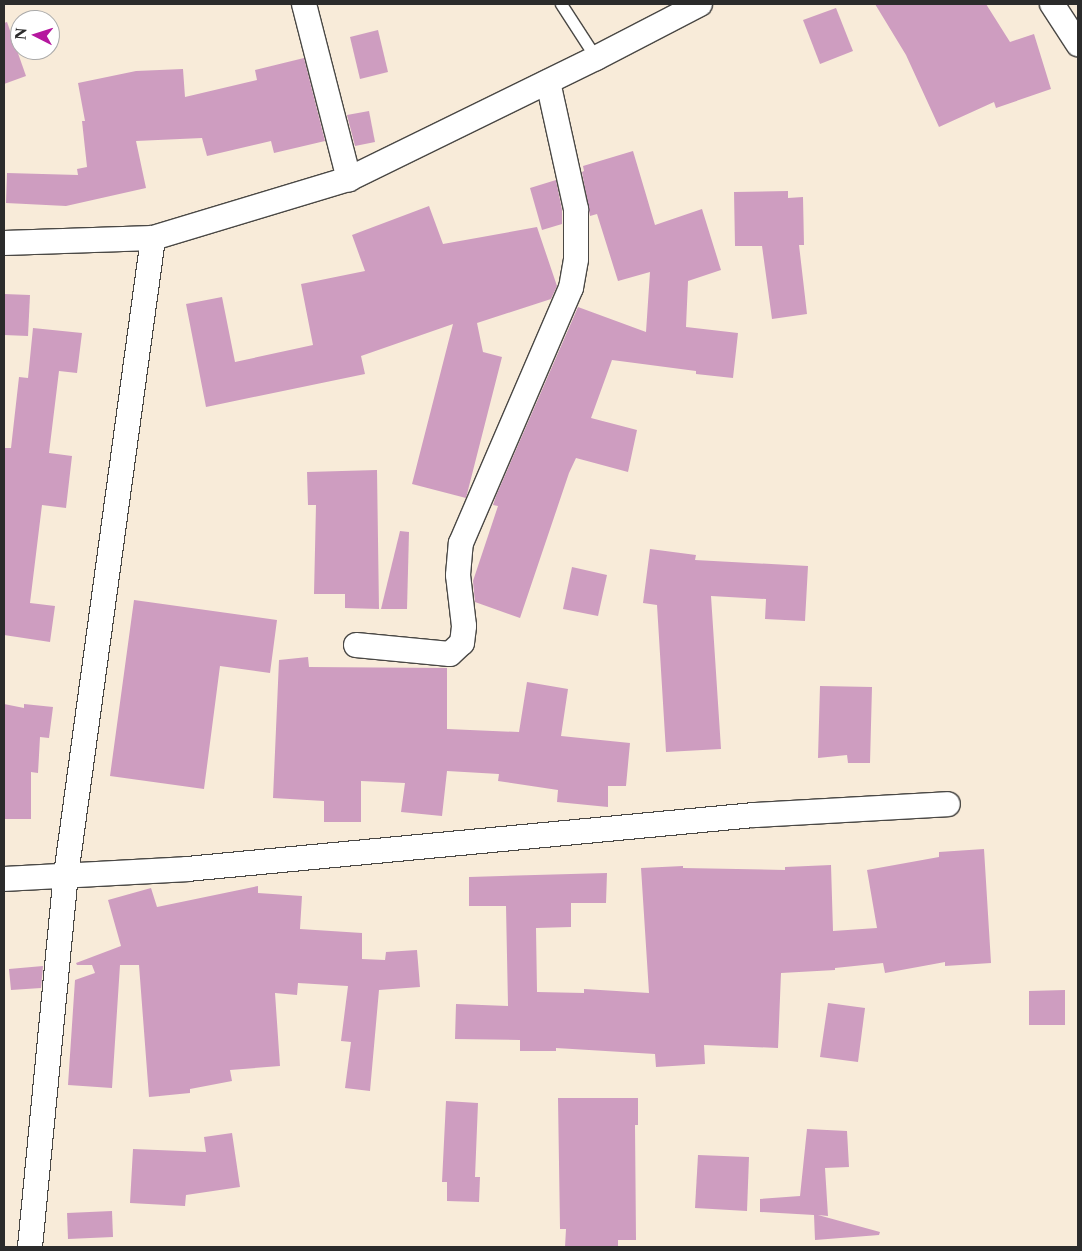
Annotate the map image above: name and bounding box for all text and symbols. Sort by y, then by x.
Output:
north arrow [10,10,60,60]
text: N [12,27,31,41]

